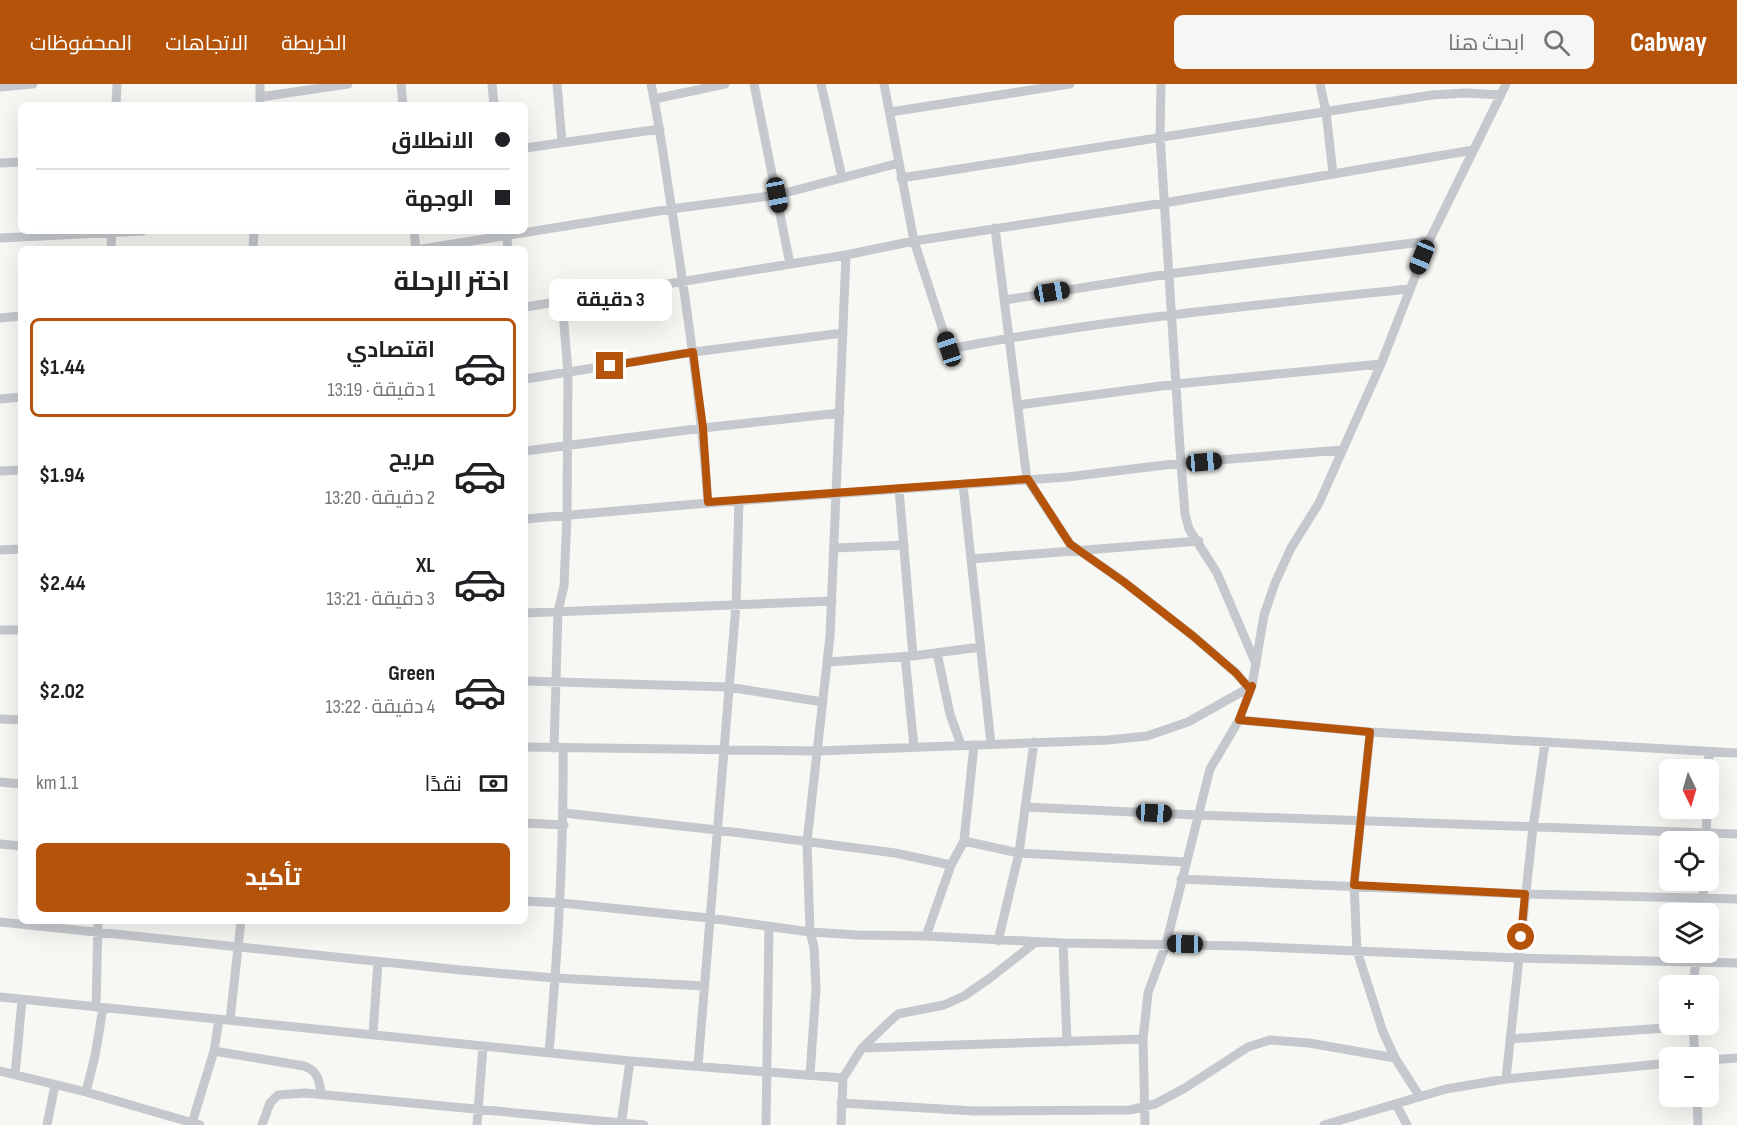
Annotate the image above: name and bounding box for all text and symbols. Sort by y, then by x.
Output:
search box [1174,15,1594,69]
icon: search [1540,26,1573,59]
text: Cabway [1630,26,1707,59]
text: ابحث هنا [1448,30,1525,57]
text: المحفوظات [30,31,132,56]
text: الاتجاهات [165,31,248,56]
text: الخريطة [281,31,347,56]
text: الانطلاق [391,128,474,155]
car [765,176,789,214]
text: الوجهة [405,186,474,213]
car [1407,237,1437,277]
text: اختر الرحلة [394,266,510,298]
callout: 3 دقيقة [548,279,672,321]
car [1033,280,1071,304]
text: 3 دقيقة [576,288,645,312]
car [935,329,963,369]
text: اقتصادي [346,337,435,364]
icon: car [453,341,507,395]
route end [596,352,623,379]
text: $1.44 [39,354,85,381]
text: 1 دقيقة · 13:19 [327,378,435,402]
text: مريح [389,445,435,472]
icon: car [453,449,507,503]
car [1185,451,1223,473]
text: $1.94 [39,462,85,489]
text: 2 دقيقة · 13:20 [325,486,435,510]
text: XL [416,552,435,579]
icon: car [453,557,507,611]
text: $2.44 [39,570,86,597]
text: 3 دقيقة · 13:21 [327,587,435,611]
text: Green [388,660,435,687]
icon: car [453,665,507,719]
text: $2.02 [39,678,85,705]
text: 4 دقيقة · 13:22 [325,695,435,719]
north arrow [1659,759,1719,819]
map controls [1659,759,1719,1107]
icon: cash [477,767,510,800]
text: 1.1 km [36,771,78,795]
text: نقدًا [424,771,462,798]
car [1136,803,1172,823]
button: locate [1659,831,1719,891]
button: تأكيد [36,843,510,912]
button: layers [1659,903,1719,963]
route start [1507,923,1534,950]
car [1167,935,1203,953]
button: + [1659,975,1719,1035]
button: − [1659,1047,1719,1107]

